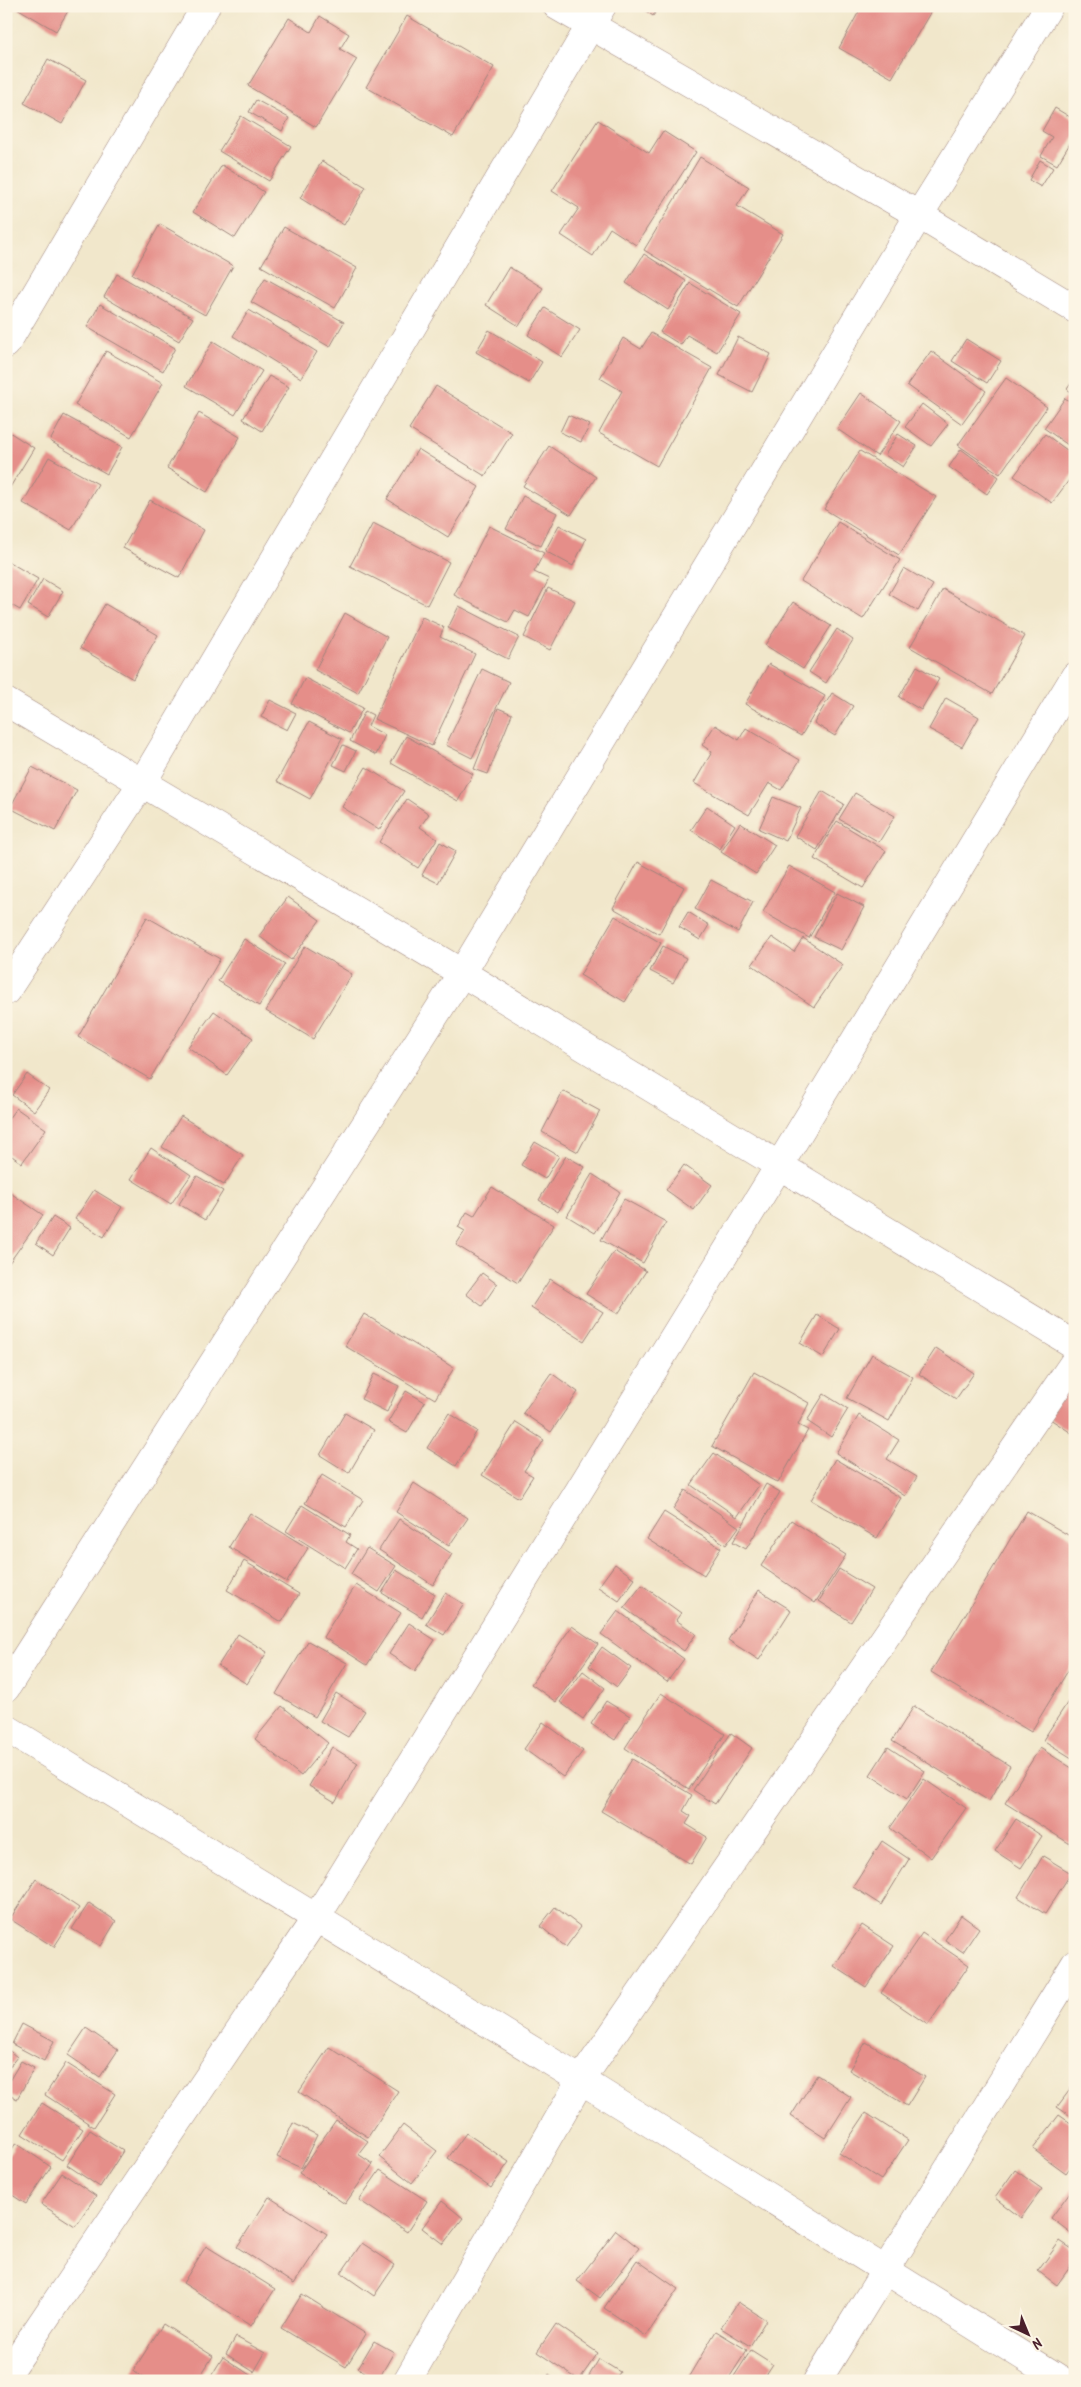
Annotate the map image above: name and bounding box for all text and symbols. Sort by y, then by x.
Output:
north arrow [1004,2310,1054,2360]
text: N [1025,2332,1047,2354]

